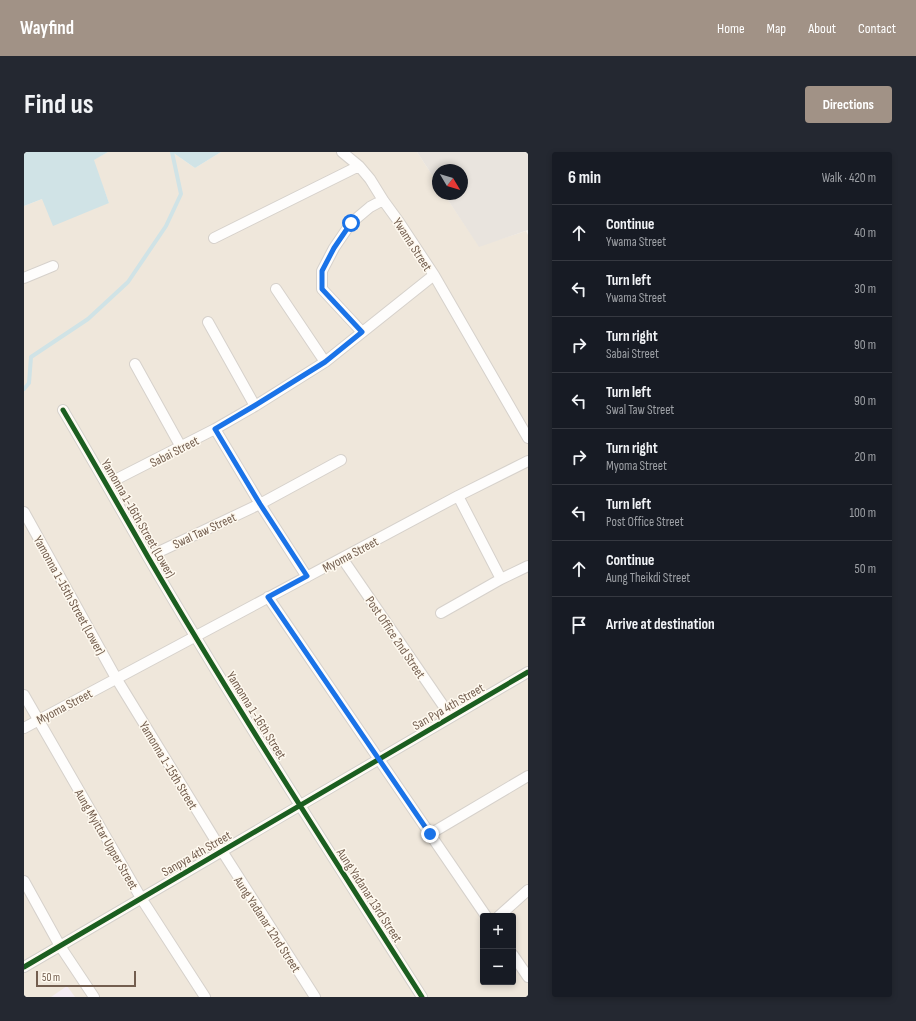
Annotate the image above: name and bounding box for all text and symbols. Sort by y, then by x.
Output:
text: Wayfind [20,17,74,40]
text: Home [717,20,745,37]
text: Map [767,20,786,37]
text: About [808,20,836,37]
text: Contact [858,20,896,37]
button: Directions [805,86,892,123]
text: Find us [24,88,93,121]
north arrow [432,164,468,200]
text: 6 min [568,168,601,188]
text: Walk · 420 m [822,170,876,186]
route start [342,214,360,232]
street label: Ywama Street [389,215,435,274]
text: Continue [606,215,655,234]
icon: ahead [568,222,590,244]
text: 40 m [854,225,876,241]
text: Ywama Street [606,234,666,250]
text: Turn left [606,271,651,290]
icon: left [568,278,590,300]
text: 30 m [854,281,876,297]
text: Ywama Street [606,290,666,306]
text: Turn right [606,327,658,346]
icon: right [568,334,590,356]
text: 90 m [854,337,876,353]
text: Sabai Street [606,346,659,362]
text: Turn left [606,383,651,402]
icon: left [568,390,590,412]
text: 90 m [854,393,876,409]
text: Swal Taw Street [606,402,674,418]
street label: Sabai Street [147,433,202,471]
text: Turn right [606,439,658,458]
icon: right [568,446,590,468]
text: 20 m [854,449,876,465]
street label: Yamonna 1-16th Street (Lower) [98,456,179,581]
text: Myoma Street [606,458,667,474]
text: Turn left [606,495,651,514]
icon: left [568,502,590,524]
text: 100 m [849,505,876,521]
street label: Swal Taw Street [170,509,239,553]
text: Post Office Street [606,514,684,530]
street label: Yamonna 1-15th Street (Lower) [30,533,109,658]
street label: Myoma Street [320,534,381,576]
text: Continue [606,551,655,570]
icon: ahead [568,558,590,580]
text: 50 m [855,561,876,577]
text: Aung Theikdi Street [606,570,690,586]
street label: Post Office 2nd Street [362,593,429,682]
icon: arrive [568,614,590,636]
text: Arrive at destination [606,615,715,634]
street label: Yamonna 1-16th Street [223,669,290,762]
street label: San Pya 4th Street [410,680,487,734]
street label: Myoma Street [34,686,95,728]
street label: Yamonna 1-15th Street [136,719,201,812]
street label: Aung Myittar Upper Street [70,786,141,893]
route end [421,825,439,843]
street label: Sanpya 4th Street [159,827,234,880]
street label: Aung Yadanar 13rd Street [332,845,406,946]
street label: Aung Yadanar 12nd Street [230,873,304,975]
map controls [480,913,516,985]
button: + [480,913,516,949]
button: − [480,949,516,985]
scale bar [36,969,136,988]
text: 50 m [42,971,60,984]

